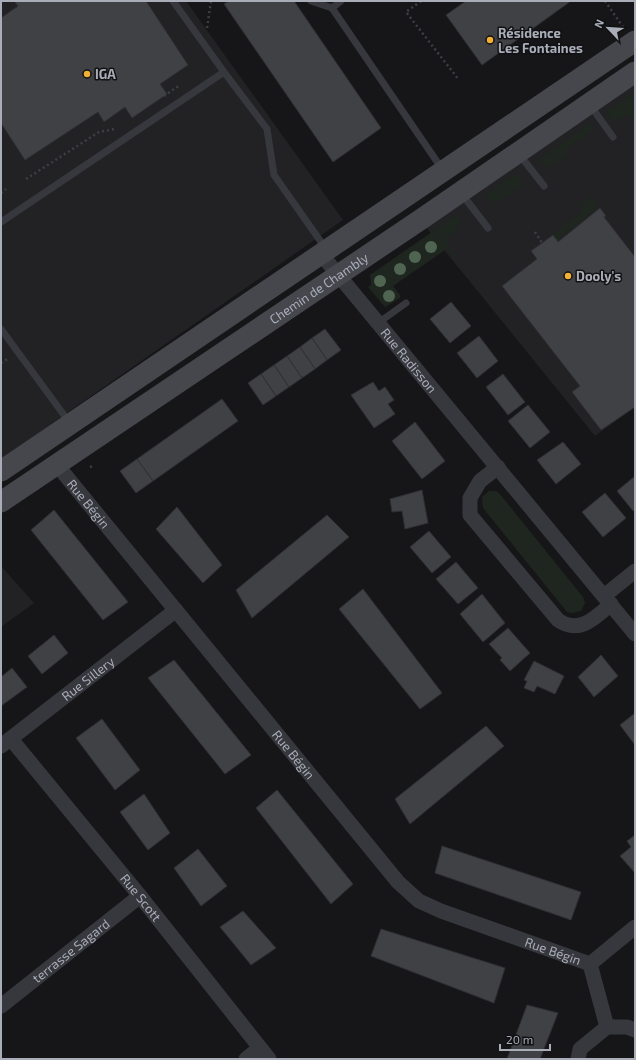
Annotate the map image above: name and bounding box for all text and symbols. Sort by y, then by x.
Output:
north arrow [588,8,628,48]
text: N [591,17,606,30]
place label: Résidence Les Fontaines [498,25,583,56]
marker: Résidence Les Fontaines [485,35,495,45]
place label: IGA [95,66,116,82]
marker: IGA [82,69,92,79]
street label: Chemin de Chambly [266,249,371,327]
place label: Dooly's [576,268,621,284]
marker: Dooly's [563,271,573,281]
street label: Rue Radisson [377,325,440,396]
street label: Rue Bégin [64,476,113,531]
street label: Rue Sillery [58,653,118,704]
street label: Rue Bégin [269,727,318,782]
street label: Rue Scott [117,871,165,924]
street label: terrasse Sagard [29,915,113,986]
street label: Rue Bégin [523,933,583,968]
scale bar [500,1026,550,1052]
text: 20 m [506,1032,533,1046]

